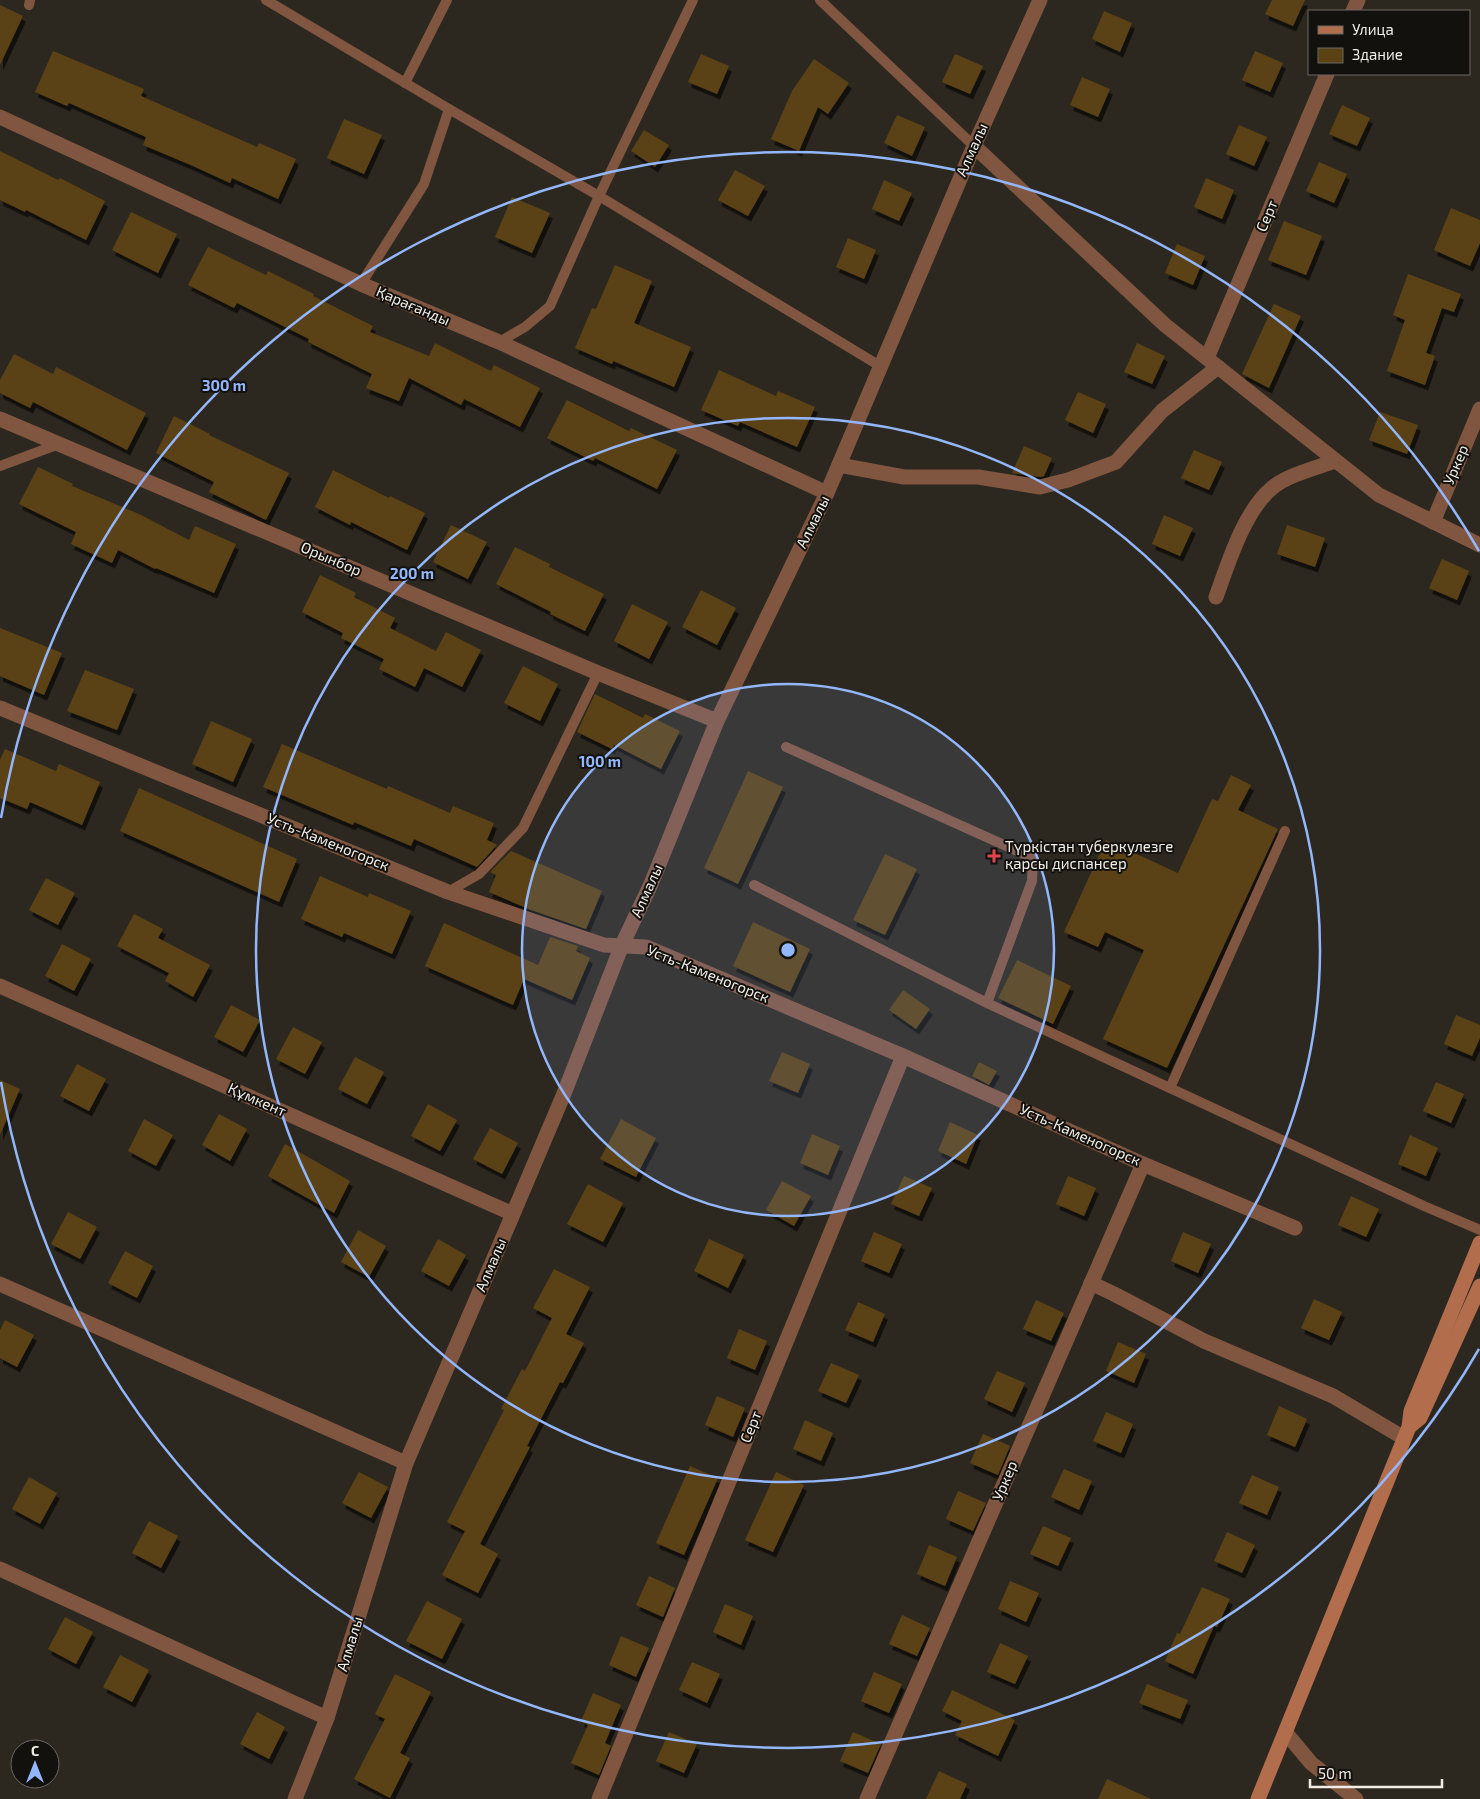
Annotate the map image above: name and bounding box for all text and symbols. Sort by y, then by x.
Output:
legend [1308,10,1470,75]
text: Улица [1352,20,1394,38]
text: Здание [1352,45,1403,63]
street label: Алмалы [951,120,991,179]
street label: Серт [1251,197,1281,234]
street label: Қарағанды [374,281,453,329]
text: 300 m [202,376,246,394]
street label: Уркер [1439,442,1471,487]
street label: Алмалы [792,492,833,551]
street label: Орынбор [298,537,364,579]
text: 200 m [390,564,434,582]
text: 100 m [579,752,621,770]
street label: Усть-Каменогорск [265,808,392,874]
place label: Түркістан туберкулезге қарсы диспансер [1005,837,1173,872]
marker: Түркістан туберкулезге қарсы диспансер [987,849,1001,863]
street label: Алмалы [626,861,666,920]
street label: Усть-Каменогорск [645,940,772,1006]
centre of rings [779,941,797,959]
street label: Құмкент [226,1078,289,1120]
street label: Усть-Каменогорск [1017,1099,1144,1169]
street label: Алмалы [471,1235,509,1294]
street label: Серт [736,1408,765,1445]
street label: Уркер [988,1458,1020,1503]
street label: Алмалы [332,1614,366,1673]
north arrow [10,1739,60,1789]
text: С [31,1742,39,1759]
scale bar [1310,1756,1442,1788]
text: 50 m [1318,1764,1352,1782]

